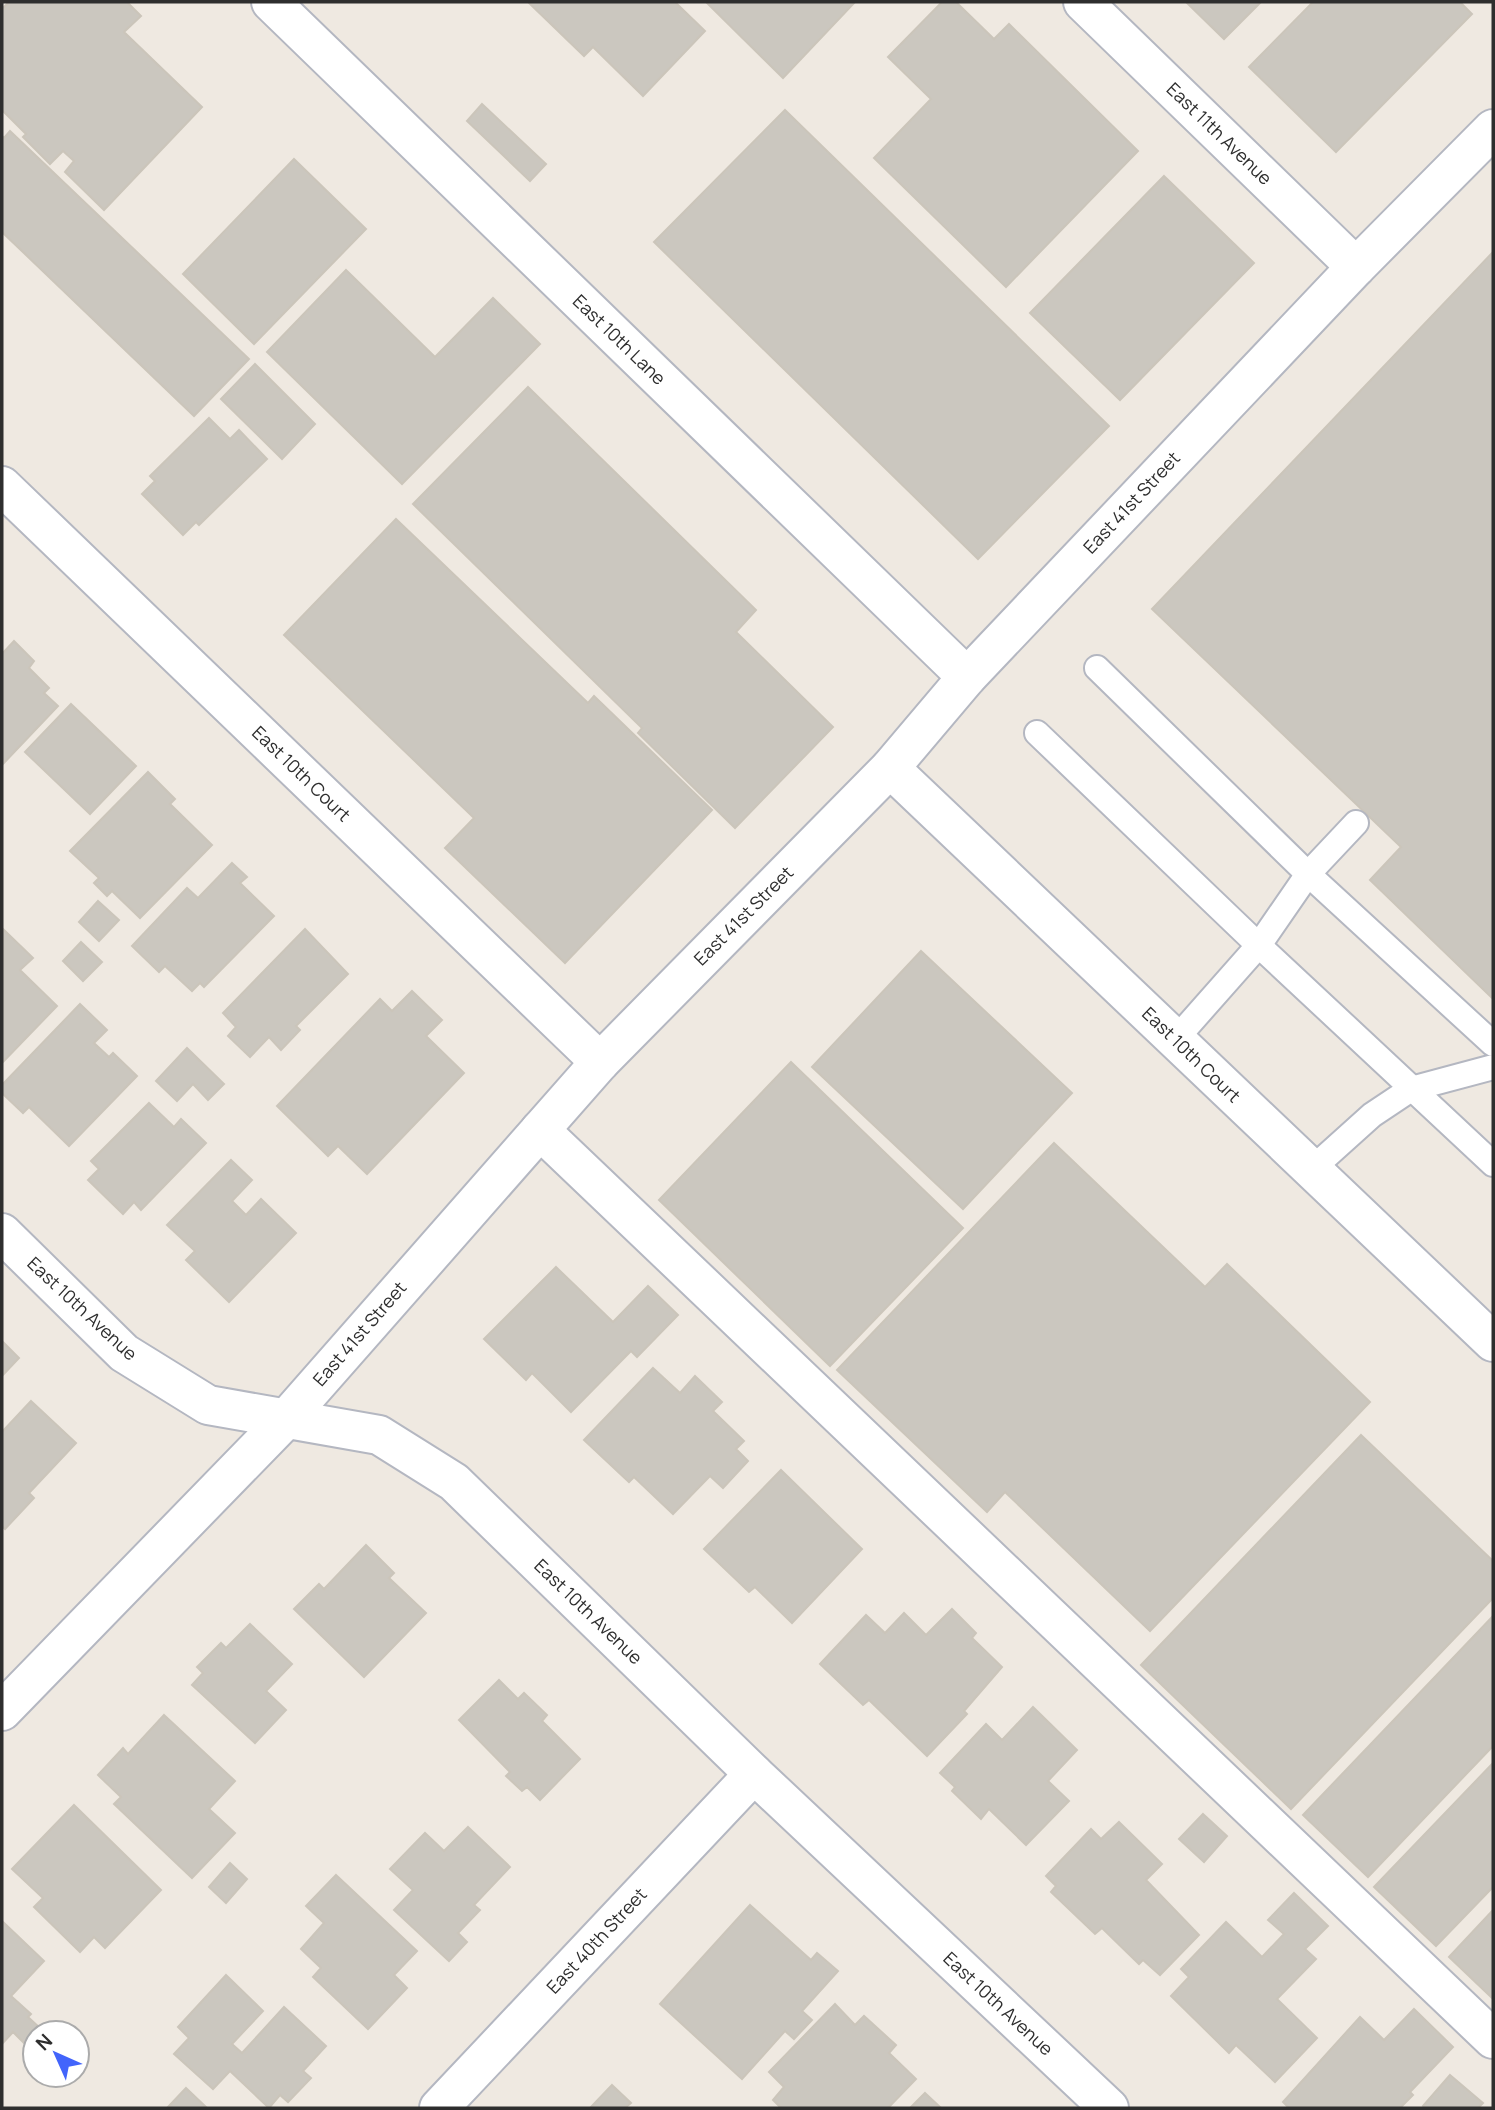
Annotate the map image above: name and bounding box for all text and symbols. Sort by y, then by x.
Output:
street label: East 11th Avenue [1162,77,1278,190]
street label: East 10th Lane [568,289,671,390]
street label: East 41st Street [1078,446,1185,559]
street label: East 10th Court [247,720,356,826]
street label: East 41st Street [688,860,798,970]
street label: East 10th Court [1137,1001,1246,1107]
street label: East 10th Avenue [23,1251,143,1365]
street label: East 41st Street [307,1276,411,1391]
street label: East 10th Avenue [529,1553,648,1669]
street label: East 40th Street [541,1882,652,1998]
street label: East 10th Avenue [939,1946,1059,2060]
north arrow [21,2019,91,2089]
text: N [30,2028,58,2056]

